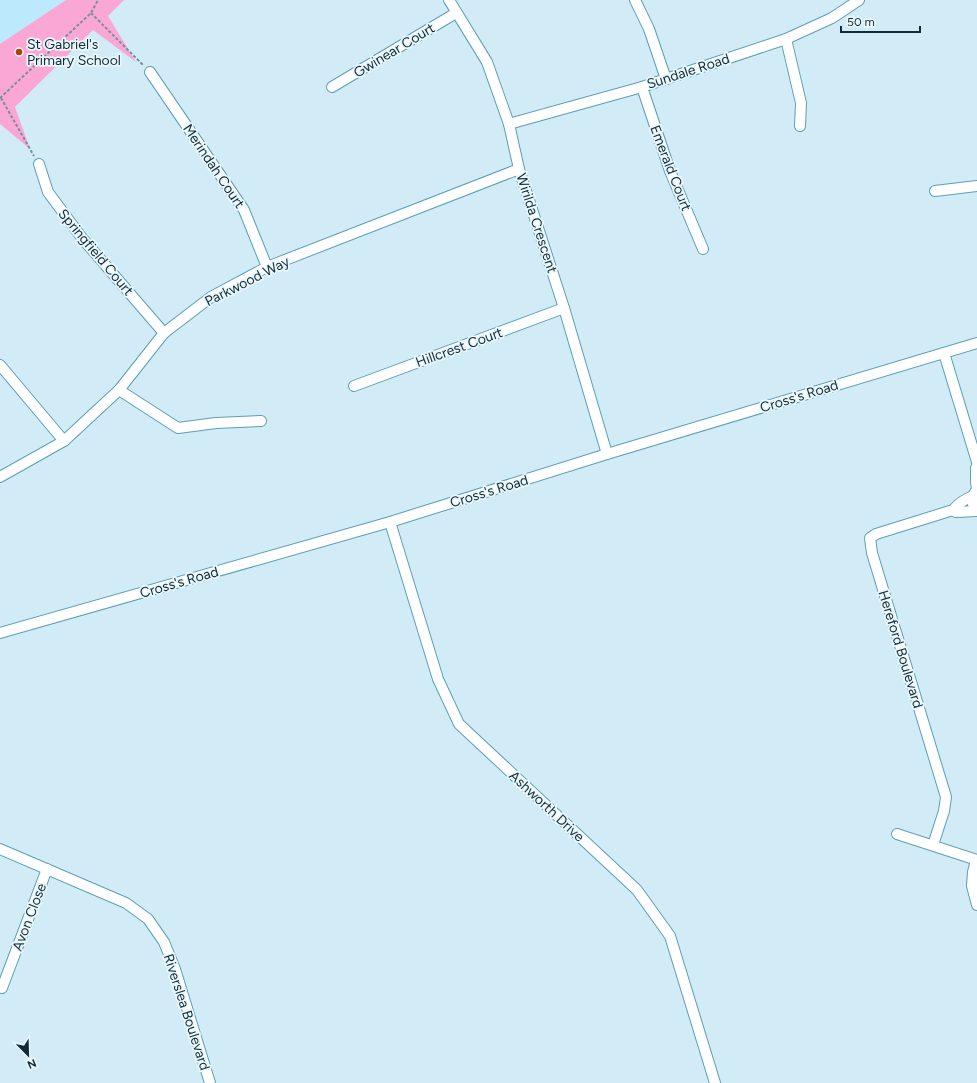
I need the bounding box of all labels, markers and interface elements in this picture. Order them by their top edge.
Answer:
scale bar [841,8,920,34]
text: 50 m [847,15,875,29]
street label: Gwinear Court [351,20,438,81]
place label: St Gabriel's Primary School [27,36,121,69]
marker: St Gabriel's Primary School [14,47,24,57]
street label: Sundale Road [645,50,732,93]
street label: Merindah Court [179,121,248,212]
street label: Emerald Court [646,123,695,213]
street label: Wirilda Crescent [512,171,561,275]
street label: Springfield Court [54,206,137,299]
street label: Parkwood Way [202,253,293,310]
street label: Hillcrest Court [413,324,505,371]
street label: Cross's Road [758,377,840,416]
street label: Cross's Road [448,472,530,511]
street label: Cross's Road [138,563,220,602]
street label: Hereford Boulevard [875,588,927,710]
street label: Ashworth Drive [506,767,588,846]
street label: Avon Close [9,881,50,954]
street label: Riverslea Boulevard [160,952,213,1073]
north arrow [8,1035,48,1075]
text: N [25,1056,38,1071]

